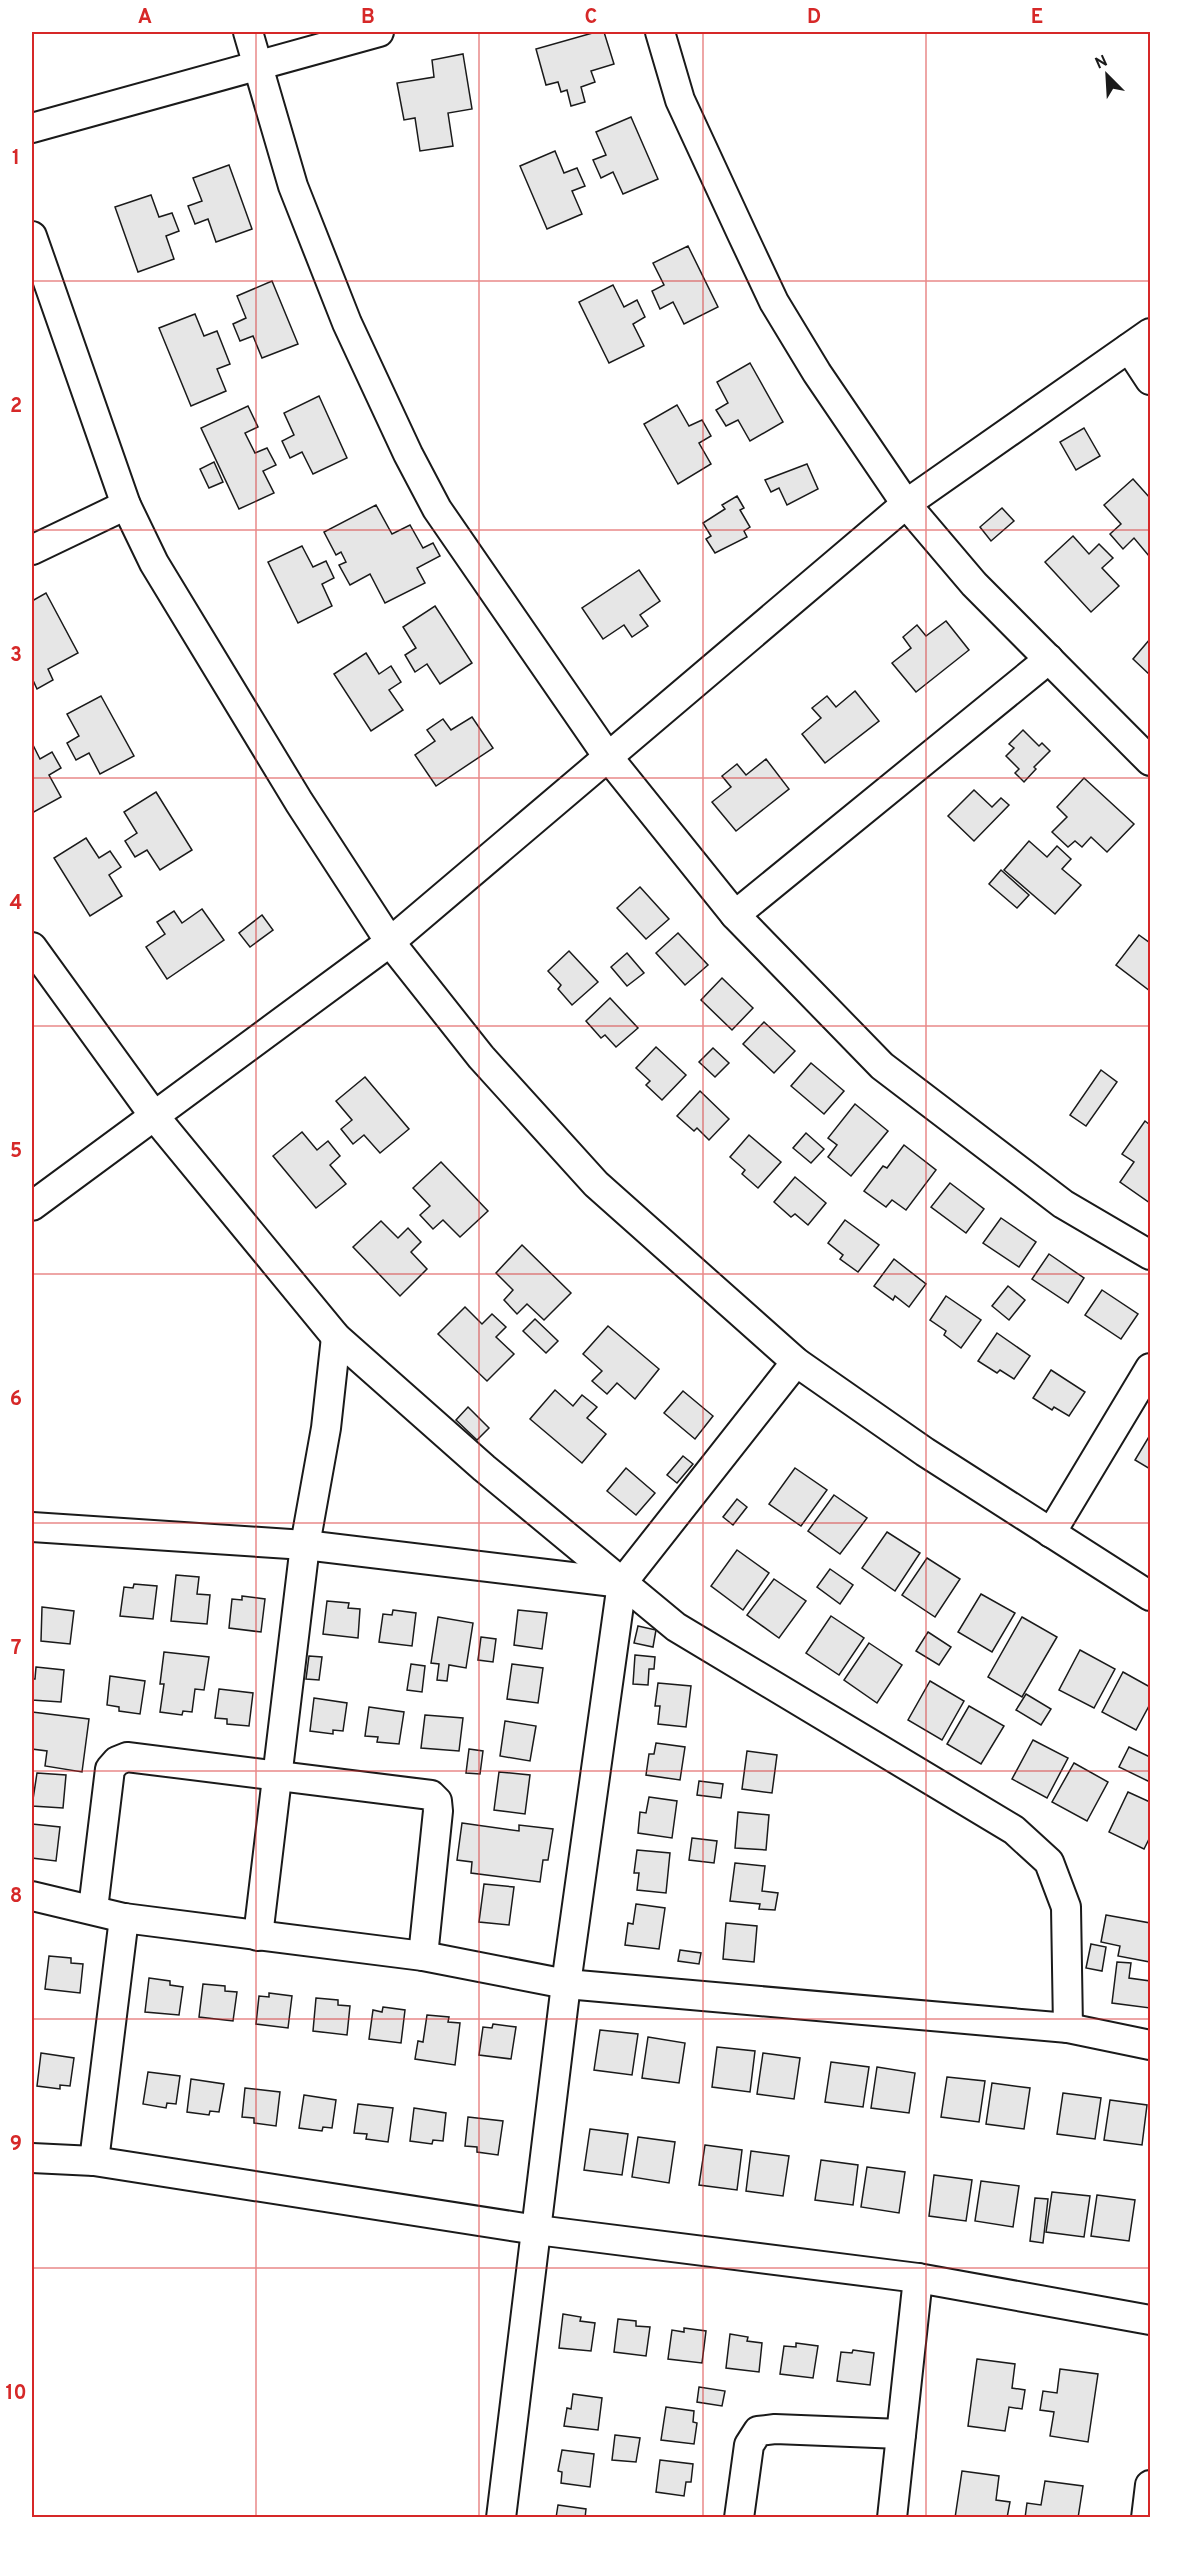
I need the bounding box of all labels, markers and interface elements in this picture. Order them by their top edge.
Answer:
text: A [138,5,152,31]
text: B [361,5,375,31]
text: C [585,5,597,31]
text: D [807,5,821,31]
text: E [1031,5,1043,31]
north arrow [1077,45,1137,105]
text: N [1092,52,1111,75]
text: 1 [12,146,20,172]
text: 2 [10,394,22,420]
text: 3 [10,643,22,669]
text: 4 [10,891,22,917]
text: 5 [10,1139,22,1165]
text: 6 [10,1387,22,1413]
text: 7 [11,1636,21,1662]
text: 8 [10,1884,22,1910]
text: 9 [10,2132,22,2158]
text: 10 [5,2381,27,2407]

